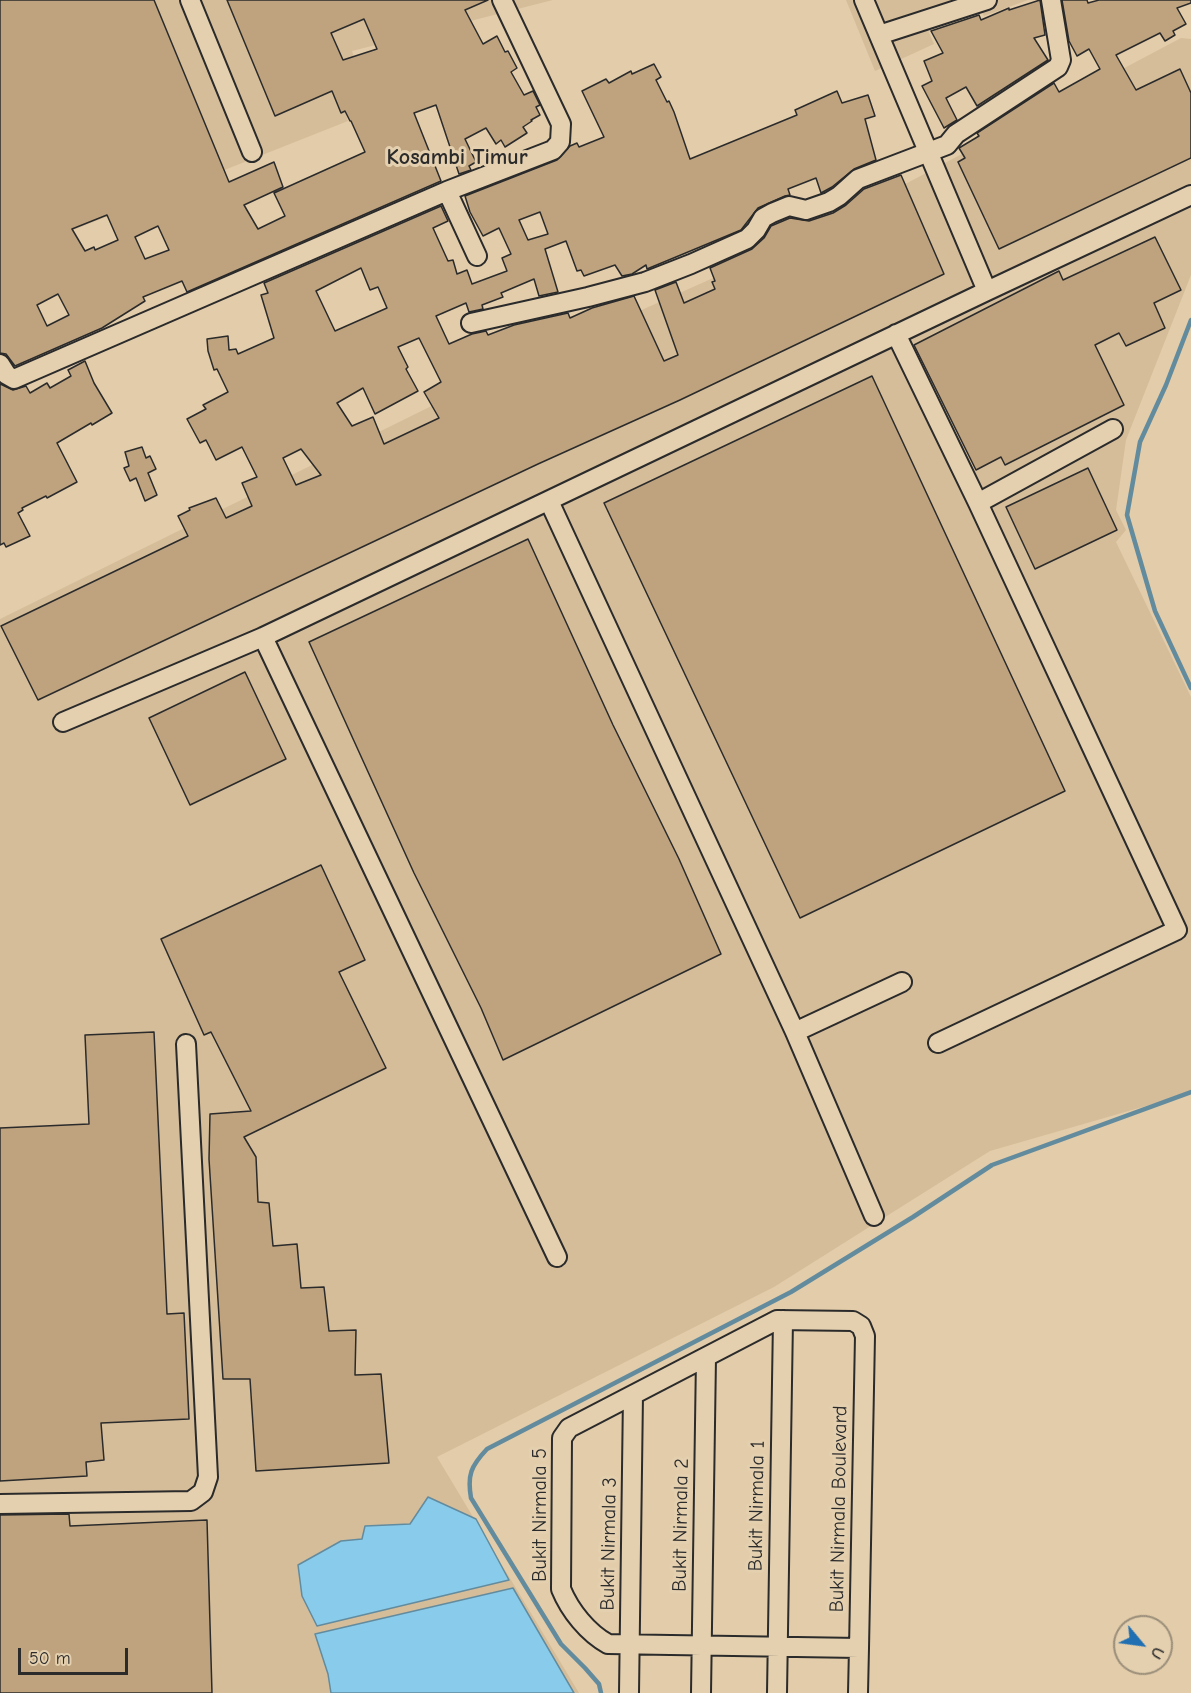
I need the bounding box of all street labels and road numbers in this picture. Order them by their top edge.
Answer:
street label: Bukit Nirmala Boulevard [825,1405,853,1613]
street label: Bukit Nirmala 1 [744,1440,770,1572]
street label: Bukit Nirmala 5 [528,1448,552,1582]
street label: Bukit Nirmala 2 [668,1458,694,1592]
street label: Bukit Nirmala 3 [596,1477,622,1611]

